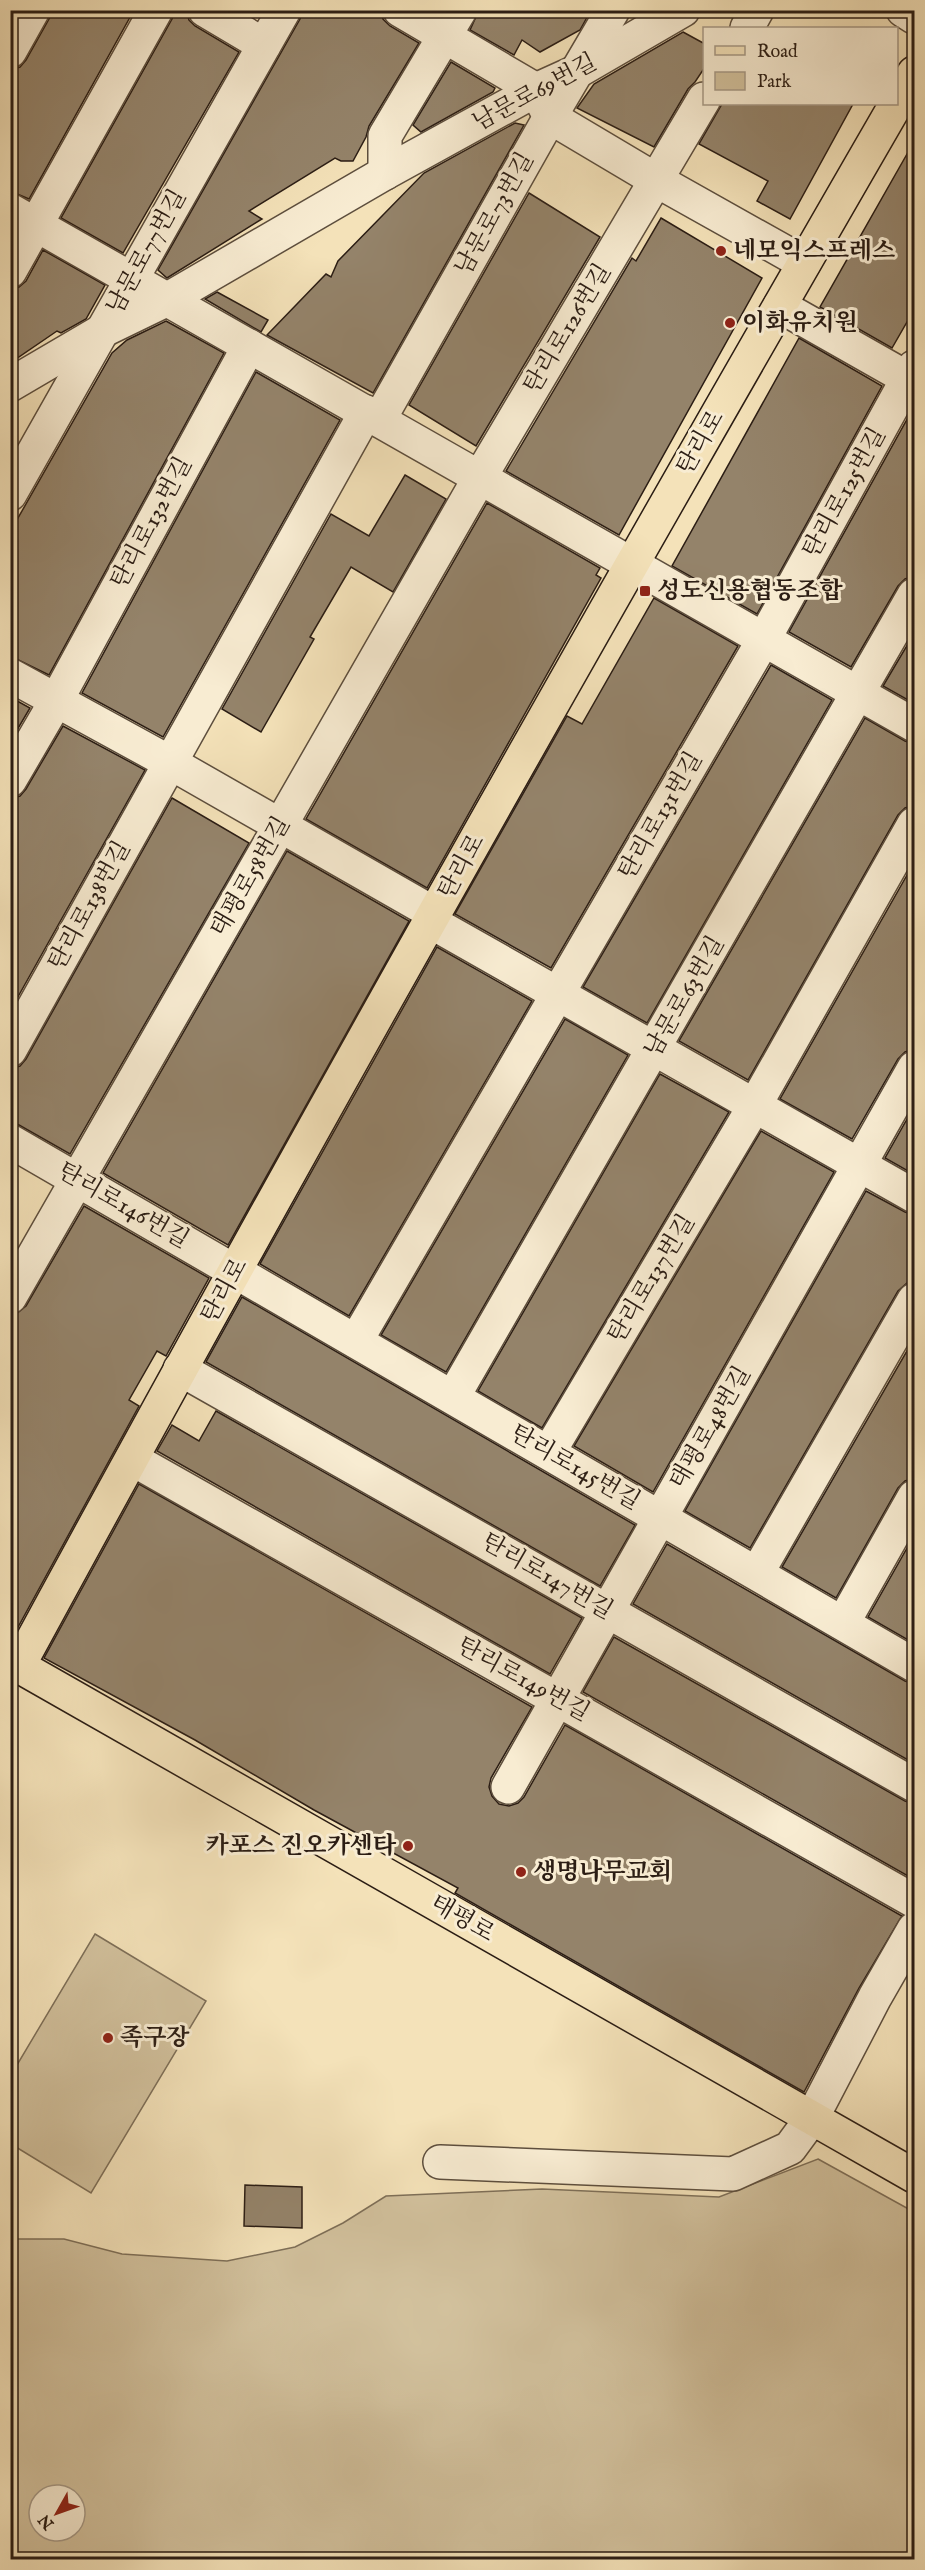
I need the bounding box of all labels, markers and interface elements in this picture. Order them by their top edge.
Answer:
legend [703,27,898,105]
text: Road [757,41,798,64]
street label: 남문로69번길 [467,47,603,139]
text: Park [757,71,792,94]
street label: 남문로73번길 [448,147,542,281]
street label: 남문로77번길 [100,184,194,320]
place label: 네모익스프레스 [733,236,895,267]
marker: 네모익스프레스 [714,244,728,258]
street label: 탄리로126번길 [517,258,619,400]
place label: 이화유치원 [742,308,858,339]
marker: 이화유치원 [723,316,737,330]
street label: 탄리로 [670,405,732,481]
street label: 탄리로125번길 [796,422,894,564]
street label: 탄리로132번길 [104,452,200,594]
place label: 성도신용협동조합 [657,576,843,607]
marker: 성도신용협동조합 [638,584,652,598]
street label: 탄리로131번길 [612,746,710,886]
street label: 태평로58번길 [204,811,298,943]
street label: 탄리로 [432,829,492,905]
street label: 탄리로138번길 [42,836,138,976]
street label: 남문로63번길 [638,931,732,1063]
street label: 탄리로146번길 [52,1156,194,1256]
street label: 탄리로137번길 [601,1209,703,1349]
street label: 탄리로 [195,1253,255,1329]
street label: 태평로48번길 [663,1361,759,1495]
street label: 탄리로145번길 [504,1418,646,1518]
street label: 탄리로147번길 [476,1527,618,1627]
street label: 탄리로149번길 [451,1631,595,1729]
place label: 카포스 진오카센타 [205,1831,397,1862]
marker: 카포스 진오카센타 [401,1839,415,1853]
place label: 생명나무교회 [533,1857,672,1888]
marker: 생명나무교회 [514,1865,528,1879]
street label: 태평로 [424,1888,500,1950]
place label: 족구장 [120,2023,190,2054]
marker: 족구장 [101,2031,115,2045]
north arrow [27,2483,87,2543]
text: N [35,2510,60,2534]

